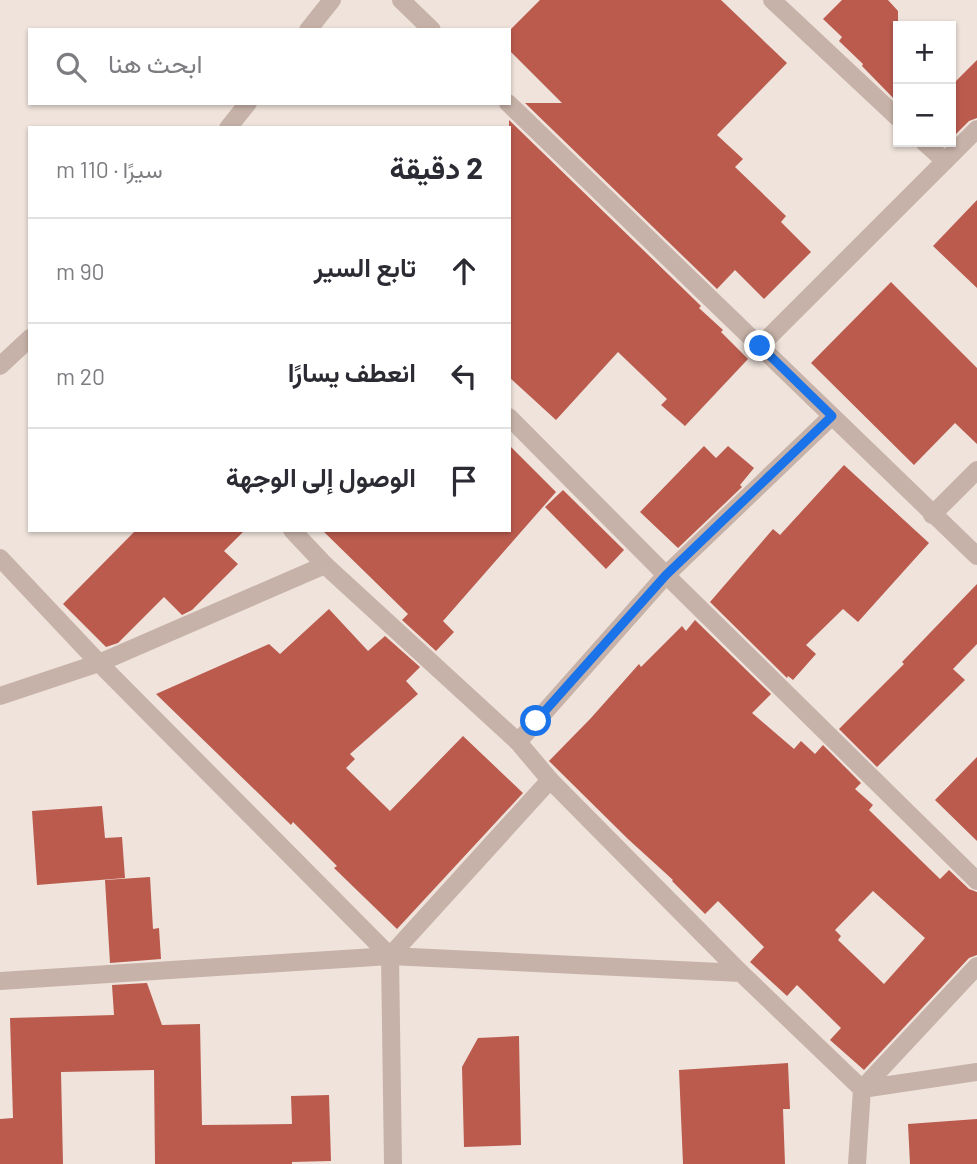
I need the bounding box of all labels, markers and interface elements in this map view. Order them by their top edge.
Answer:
map controls [893,21,956,147]
button: + [893,21,956,84]
search box [28,28,511,105]
text: ابحث هنا [108,47,202,78]
icon: search [52,48,90,86]
button: − [893,84,956,147]
text: 2 دقيقة [389,149,483,185]
text: سيرًا · 110 m [56,155,163,183]
text: تابع السير [314,251,416,282]
icon: ahead [445,252,483,290]
text: 90 m [56,257,105,285]
route end [744,330,775,361]
text: انعطف يسارًا [288,356,416,387]
icon: left [445,357,483,395]
text: 20 m [56,362,105,390]
text: الوصول إلى الوجهة [226,461,416,492]
icon: arrive [445,462,483,500]
route start [520,705,551,736]

